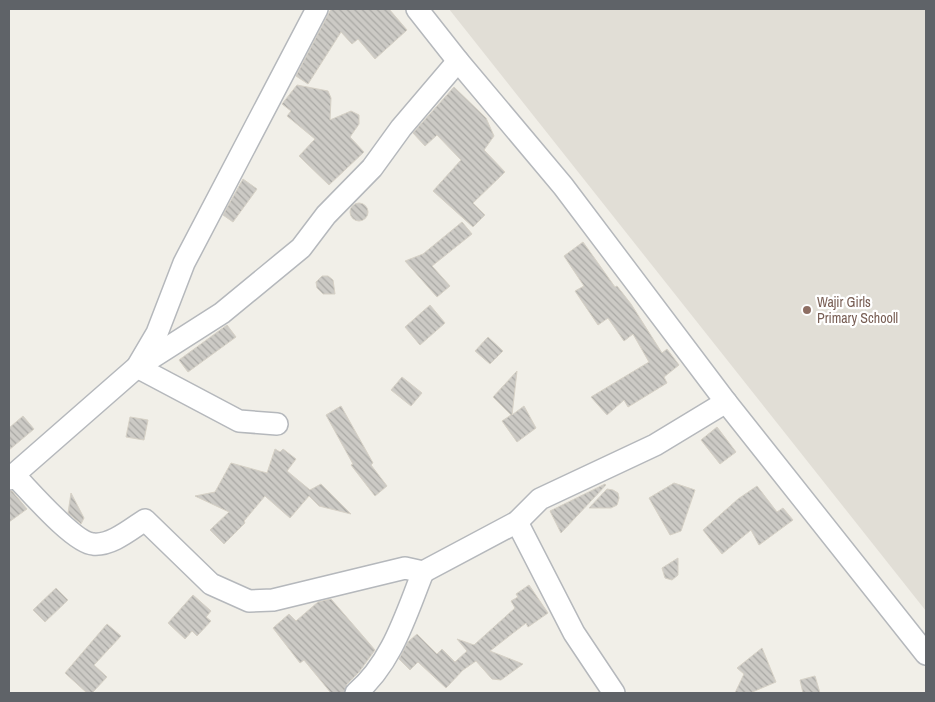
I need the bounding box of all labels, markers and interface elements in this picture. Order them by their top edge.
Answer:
place label: Wajir Girls Primary Schooll [817,293,898,327]
marker: Wajir Girls Primary Schooll [801,304,813,316]

